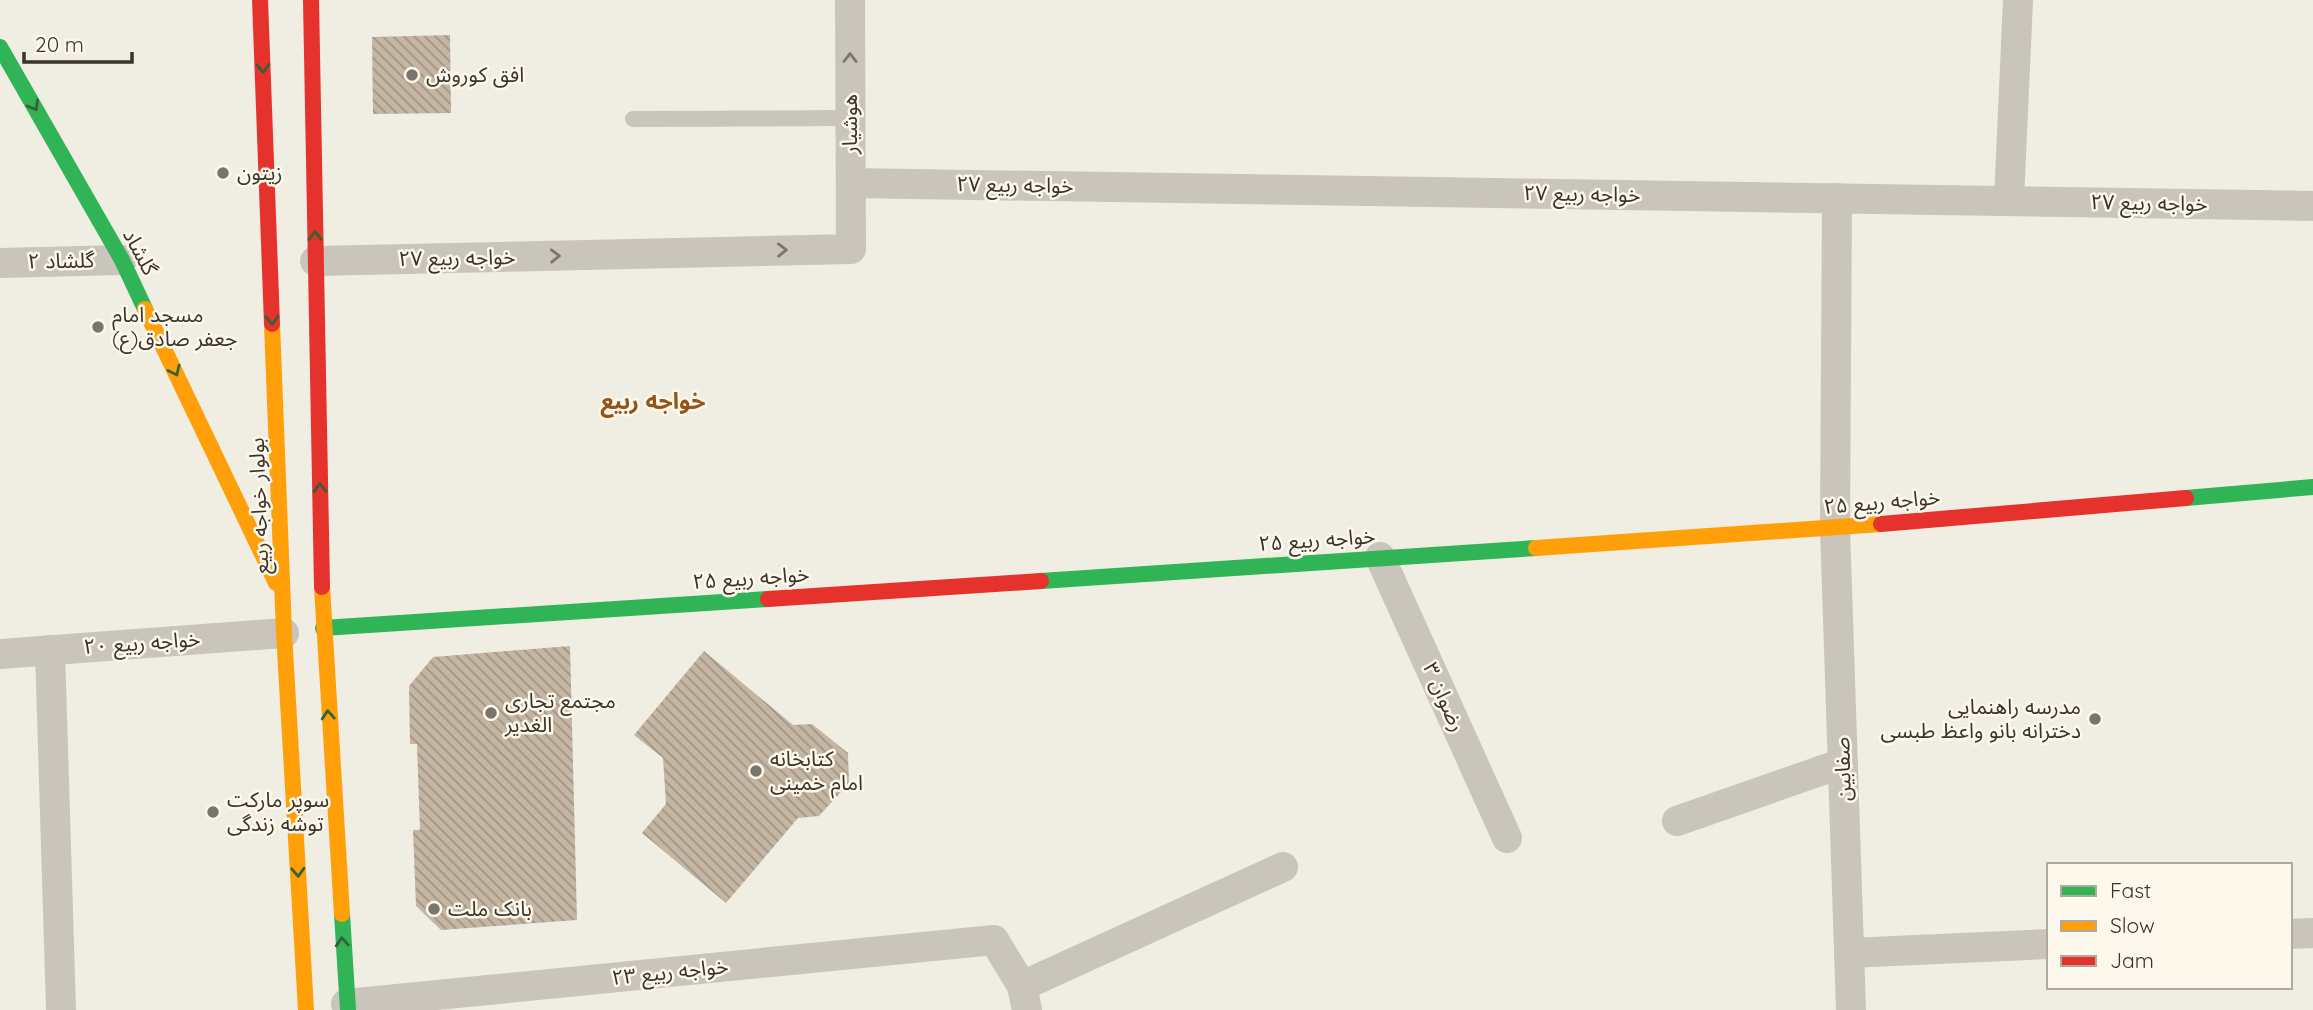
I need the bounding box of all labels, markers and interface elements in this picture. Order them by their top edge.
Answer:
scale bar [24,21,133,65]
text: 20 m [35,31,84,57]
one-way arrow [842,52,858,63]
place label: افق کوروش [426,61,524,88]
one-way arrow [255,63,270,74]
marker: افق کوروش [404,67,420,83]
street label: هوشیار [836,94,862,155]
one-way arrow [26,99,39,111]
place label: زیتون [237,159,283,185]
marker: زیتون [215,165,231,181]
street label: خواجه ربیع ۲۷ [956,170,1074,201]
street label: خواجه ربیع ۲۷ [1523,179,1641,210]
street label: خواجه ربیع ۲۷ [2090,188,2208,219]
street label: گلشاد [118,224,164,280]
one-way arrow [307,230,323,240]
street label: خواجه ربیع ۲۷ [398,243,516,274]
one-way arrow [777,243,788,258]
street label: گلشاد ۲ [27,246,95,274]
one-way arrow [550,248,561,263]
place label: مسجد امام جعفر صادق(ع) [112,301,237,354]
one-way arrow [265,315,280,326]
marker: مسجد امام جعفر صادق(ع) [90,319,106,335]
one-way arrow [167,364,181,376]
district label: خواجه ربیع [600,386,706,418]
street label: بولوار خواجه ربیع [243,437,276,575]
one-way arrow [312,482,328,492]
street label: خواجه ربیع ۲۵ [1822,483,1942,522]
street label: خواجه ربیع ۲۵ [1258,522,1376,559]
street label: خواجه ربیع ۲۵ [692,560,810,597]
street label: خواجه ربیع ۲۰ [83,625,201,662]
street label: رضوان ۳ [1418,658,1472,735]
place label: مجتمع تجاری الغدیر [504,687,616,737]
place label: مدرسه راهنمایی دخترانه بانو واعظ طبسی [1880,693,2081,743]
marker: مجتمع تجاری الغدیر [483,705,499,721]
one-way arrow [321,709,336,720]
marker: مدرسه راهنمایی دخترانه بانو واعظ طبسی [2087,711,2103,727]
street label: صفابین [1828,736,1856,802]
place label: کتابخانه امام خمینی [770,745,863,799]
marker: کتابخانه امام خمینی [748,763,764,779]
place label: سوپر مارکت توشه زندگی [227,786,329,836]
marker: سوپر مارکت توشه زندگی [205,804,221,820]
legend [2047,863,2292,989]
one-way arrow [290,867,305,878]
text: Fast [2110,877,2151,903]
place label: بانک ملت [448,895,532,921]
marker: بانک ملت [426,901,442,917]
text: Slow [2110,912,2155,938]
one-way arrow [335,936,350,947]
text: Jam [2110,947,2154,973]
street label: خواجه ربیع ۲۳ [610,952,730,993]

